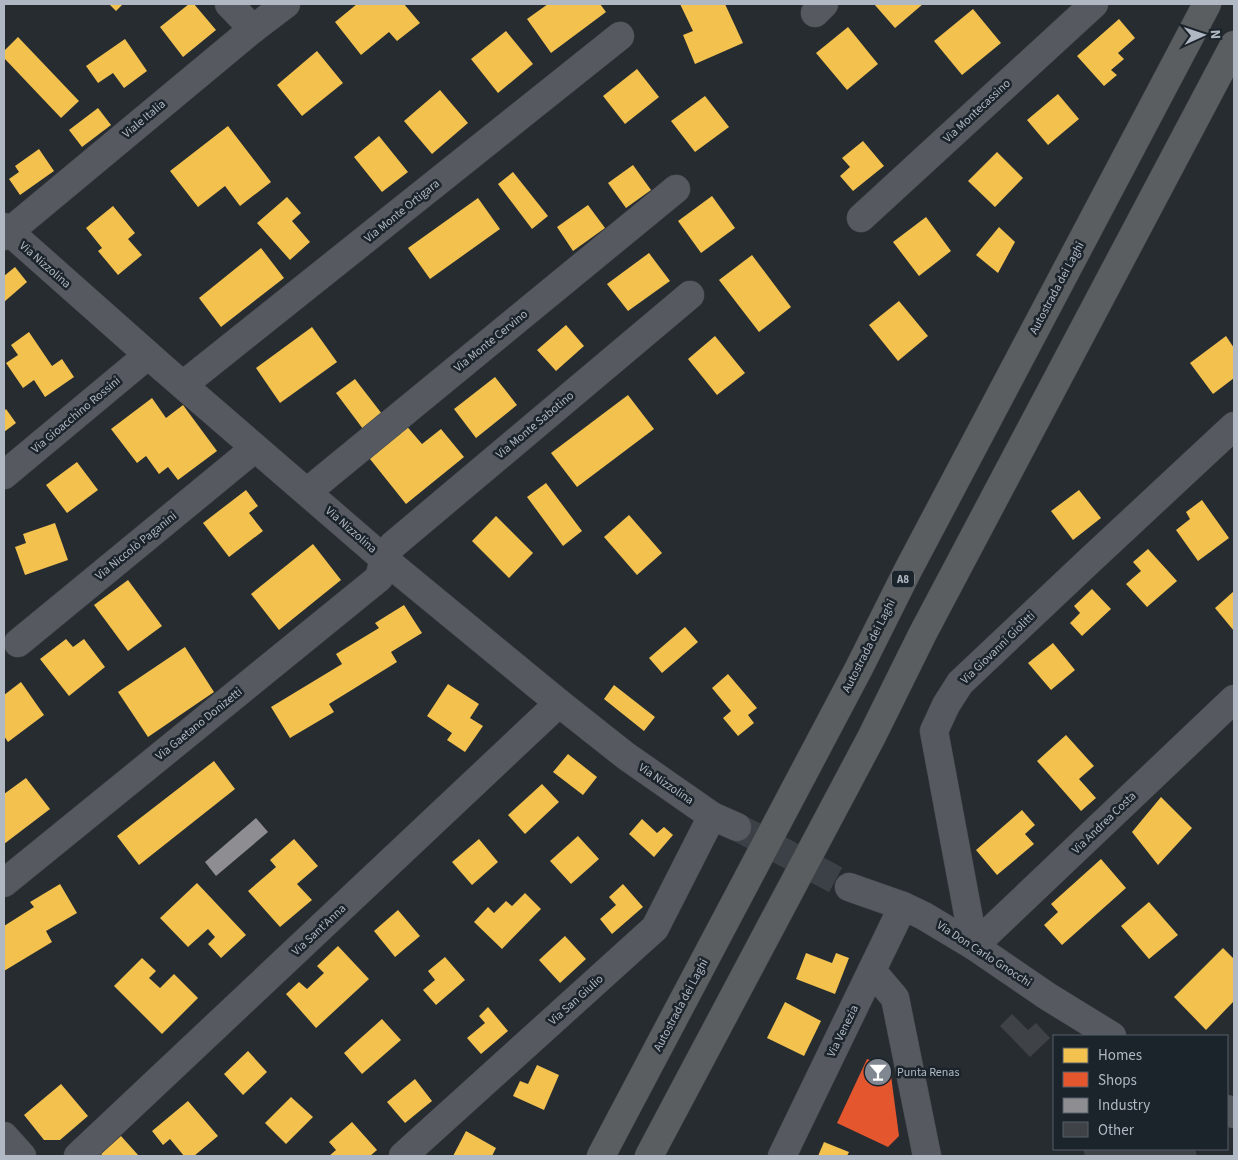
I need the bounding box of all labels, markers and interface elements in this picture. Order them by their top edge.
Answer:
north arrow [1178,10,1228,60]
text: N [1205,29,1225,40]
street label: Via Montecassino [939,75,1015,147]
street label: Viale Italia [119,96,169,142]
street label: Via Monte Ortigara [361,175,443,247]
street label: Via Nizzolina [15,238,75,292]
street label: Autostrada dei Laghi [1025,239,1089,337]
street label: Via Monte Cervino [450,306,532,376]
street label: Via Gioacchino Rossini [28,373,124,457]
street label: Via Monte Sabotino [492,387,578,463]
street label: Via Nizzolina [321,503,381,557]
street label: Via Niccolò Paganini [92,508,180,584]
road number: A8 [892,570,914,588]
street label: Autostrada dei Laghi [838,596,900,696]
street label: Via Giovanni Giolitti [957,608,1039,688]
street label: Via Gaetano Donizetti [152,684,246,764]
street label: Via Nizzolina [635,759,697,809]
street label: Via Andrea Costa [1068,788,1140,858]
street label: Via Sant'Anna [288,900,350,960]
street label: Via Don Carlo Gnocchi [933,917,1035,991]
street label: Autostrada dei Laghi [649,956,713,1054]
street label: Via San Giulio [545,971,607,1029]
street label: Via Venezia [823,1002,863,1060]
legend [1053,1035,1228,1150]
text: Homes [1098,1045,1142,1066]
bar icon: Punta Renas [863,1057,893,1087]
place label: Punta Renas [897,1064,959,1081]
text: Shops [1098,1070,1137,1091]
text: Industry [1098,1095,1150,1116]
text: Other [1098,1120,1135,1141]

